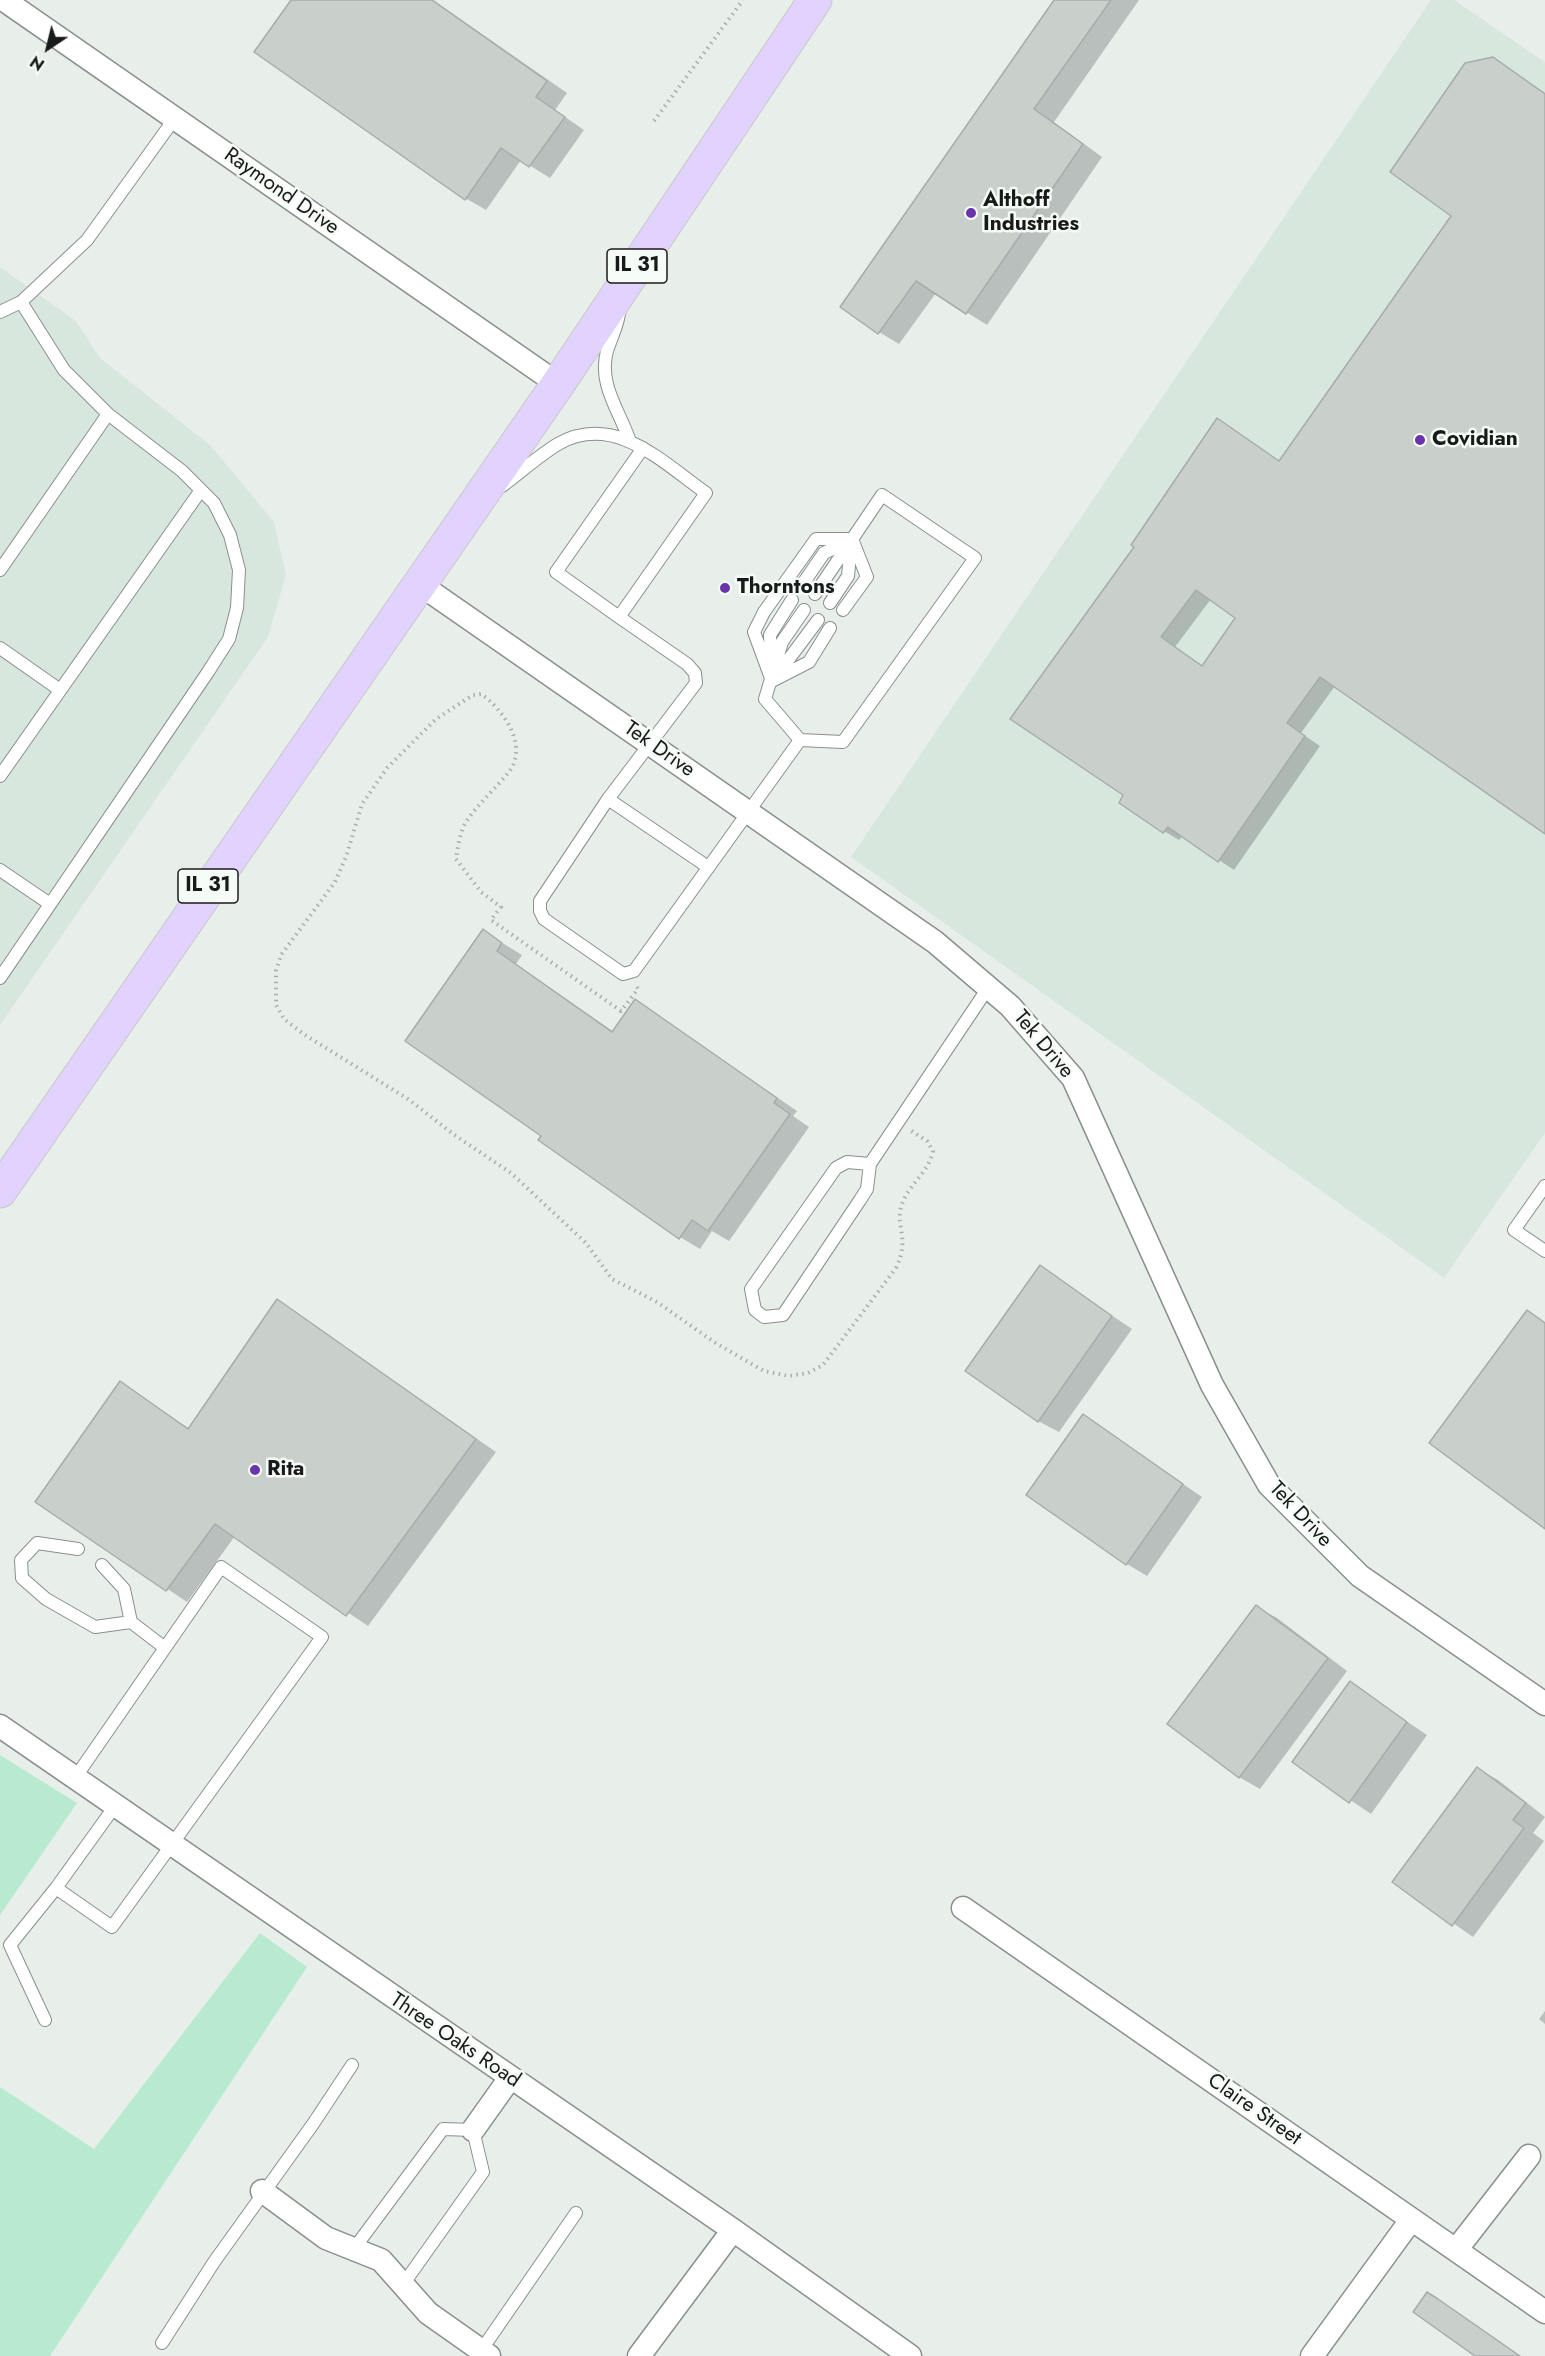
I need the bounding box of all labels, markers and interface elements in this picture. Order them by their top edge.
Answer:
north arrow [18,18,78,78]
text: N [26,50,49,76]
street label: Raymond Drive [219,143,343,241]
place label: Althoff Industries [983,188,1079,238]
marker: Althoff Industries [964,206,978,220]
road number: IL 31 [607,249,667,283]
place label: Covidian [1432,427,1518,453]
marker: Covidian [1413,433,1427,447]
place label: Thorntons [737,575,835,601]
marker: Thorntons [718,581,732,595]
street label: Tek Drive [619,717,699,783]
road number: IL 31 [178,869,238,903]
street label: Tek Drive [1007,1006,1079,1084]
place label: Rita [267,1457,304,1483]
marker: Rita [248,1463,262,1477]
street label: Tek Drive [1263,1477,1337,1553]
street label: Three Oaks Road [385,1988,525,2094]
street label: Claire Street [1202,2068,1306,2152]

